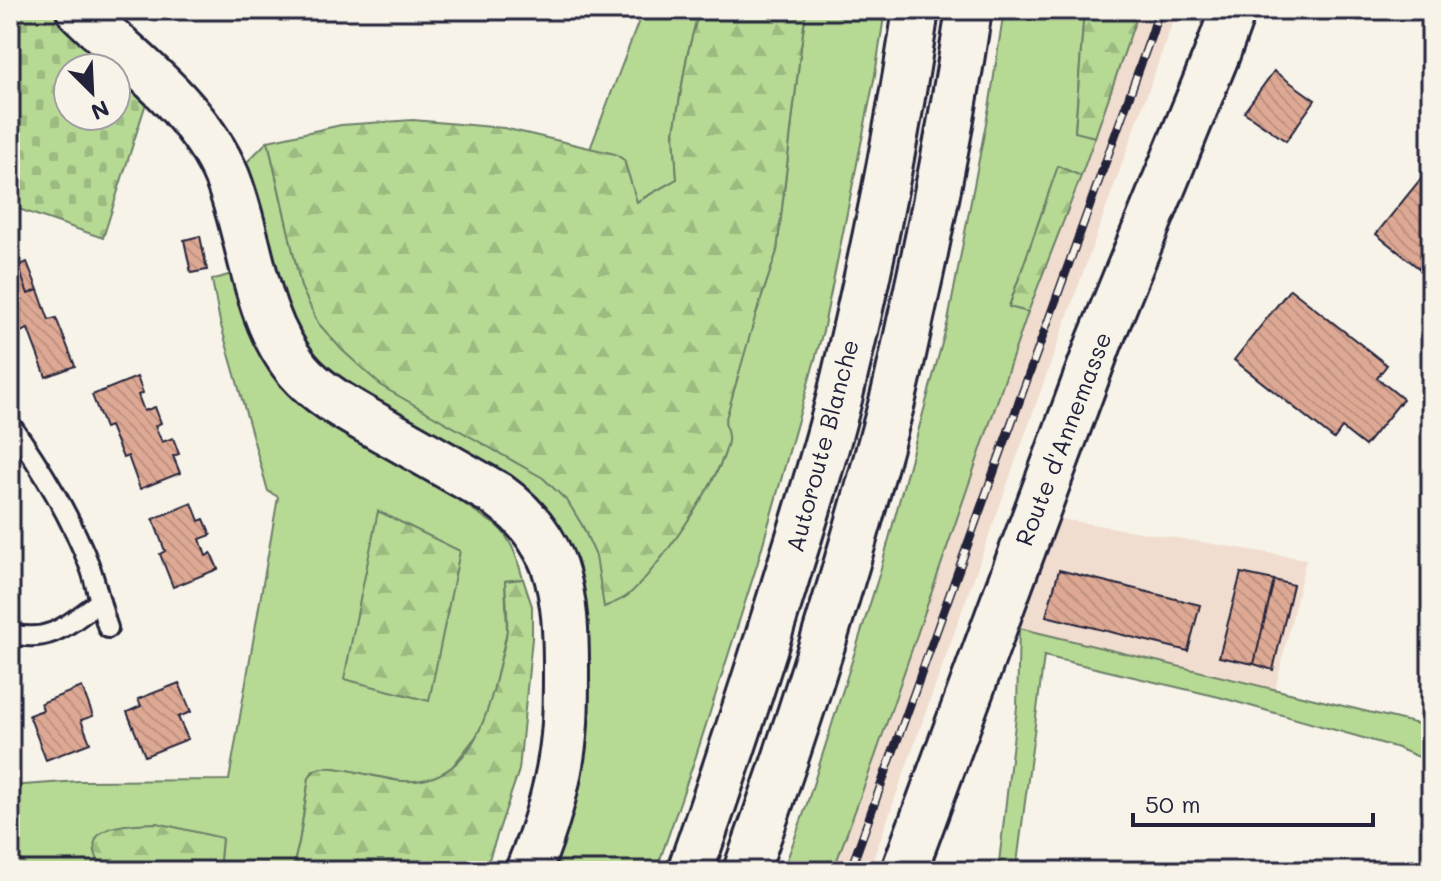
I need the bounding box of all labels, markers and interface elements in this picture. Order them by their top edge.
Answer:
north arrow [52,52,132,132]
text: N [87,94,114,127]
street label: Route d'Annemasse [1008,327,1118,550]
street label: Autoroute Blanche [778,336,865,555]
scale bar [1133,777,1373,827]
text: 50 m [1145,788,1201,819]

